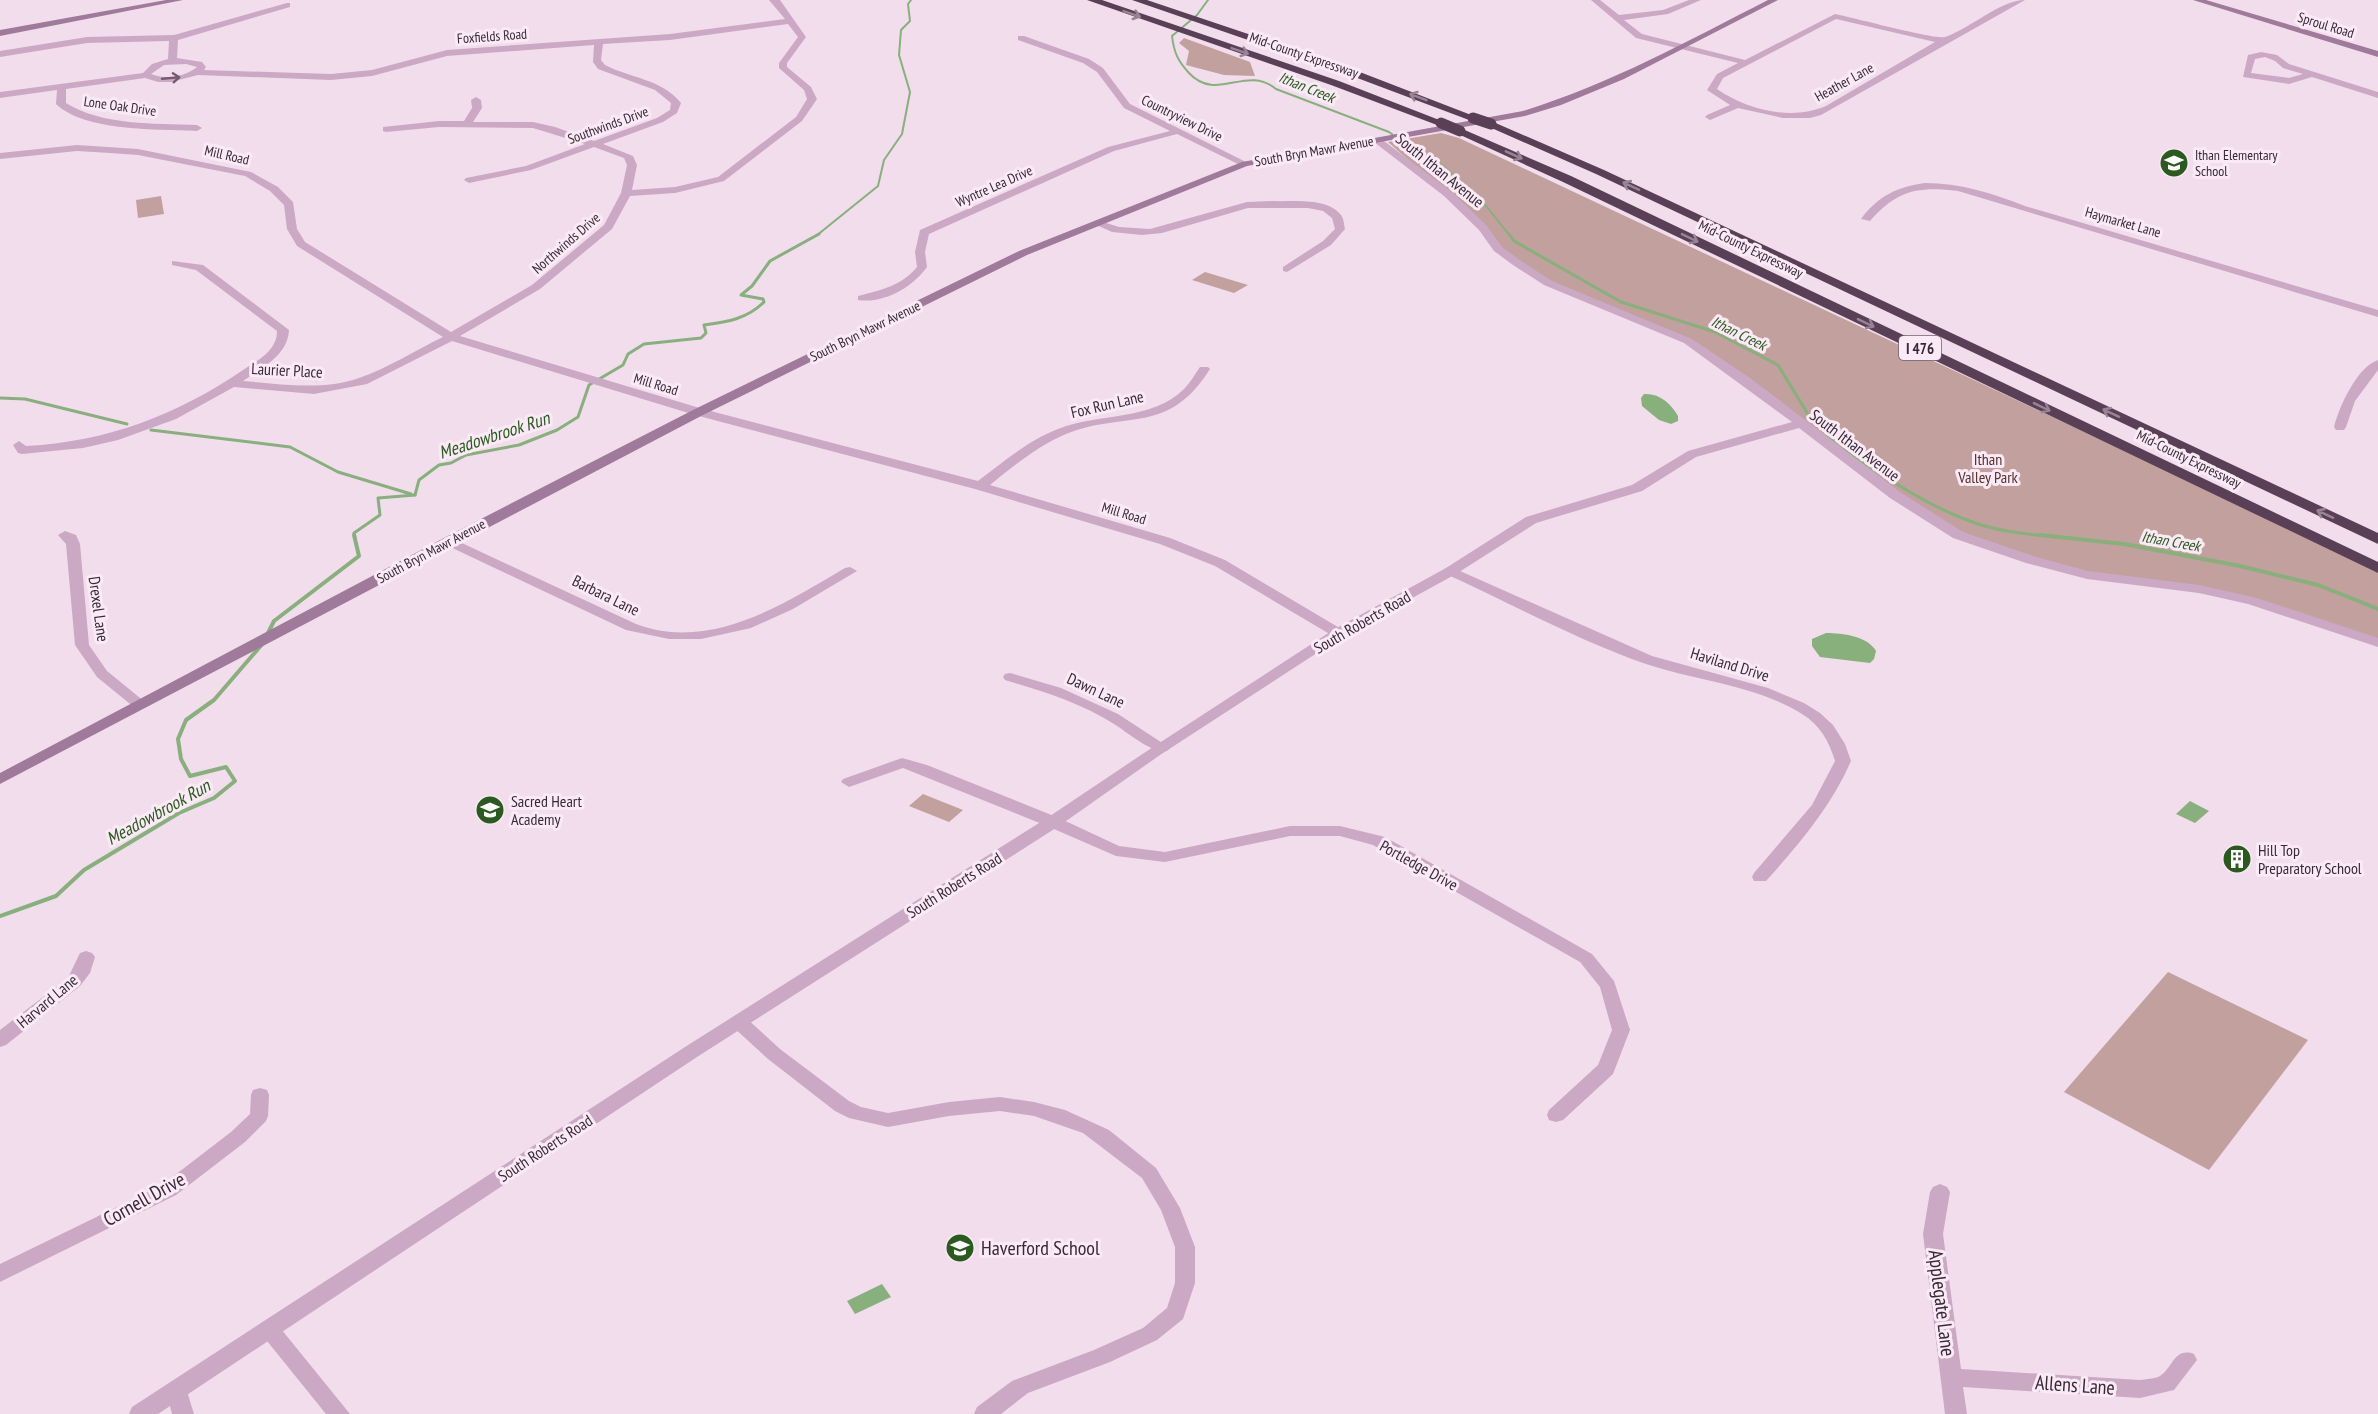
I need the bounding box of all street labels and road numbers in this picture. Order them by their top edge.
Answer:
street label: Sproul Road [2296,8,2356,42]
street label: Foxfields Road [456,25,528,47]
street label: Mid-County Expressway [1247,28,1362,82]
street label: Heather Lane [1811,58,1877,106]
street label: Countryview Drive [1139,91,1226,145]
street label: Lone Oak Drive [83,92,158,120]
street label: Southwinds Drive [565,102,651,148]
street label: South Ithan Avenue [1392,128,1488,212]
street label: South Bryn Mawr Avenue [1253,132,1375,170]
street label: Mill Road [203,141,251,169]
street label: Wyntre Lea Drive [953,161,1035,211]
street label: Haymarket Lane [2083,203,2163,241]
street label: Northwinds Drive [528,208,604,277]
street label: Mid-County Expressway [1696,216,1807,282]
street label: South Bryn Mawr Avenue [807,296,923,366]
road number: I 476 [1899,336,1941,360]
street label: Laurier Place [251,358,323,382]
street label: Mill Road [632,369,680,399]
street label: Fox Run Lane [1069,386,1145,422]
street label: South Ithan Avenue [1806,405,1904,485]
street label: Mid-County Expressway [2134,426,2245,492]
street label: Mill Road [1100,498,1148,528]
street label: South Bryn Mawr Avenue [374,515,489,587]
street label: Barbara Lane [569,570,643,620]
street label: Drexel Lane [85,575,113,643]
street label: South Roberts Road [1310,586,1414,658]
street label: Haviland Drive [1688,643,1772,685]
street label: Dawn Lane [1064,668,1128,712]
street label: Portledge Drive [1377,835,1461,895]
street label: South Roberts Road [903,848,1005,922]
street label: Harvard Lane [13,970,81,1032]
street label: South Roberts Road [494,1110,596,1186]
street label: Cornell Drive [98,1166,190,1232]
street label: Applegate Lane [1923,1248,1961,1358]
street label: Allens Lane [2034,1369,2116,1401]

